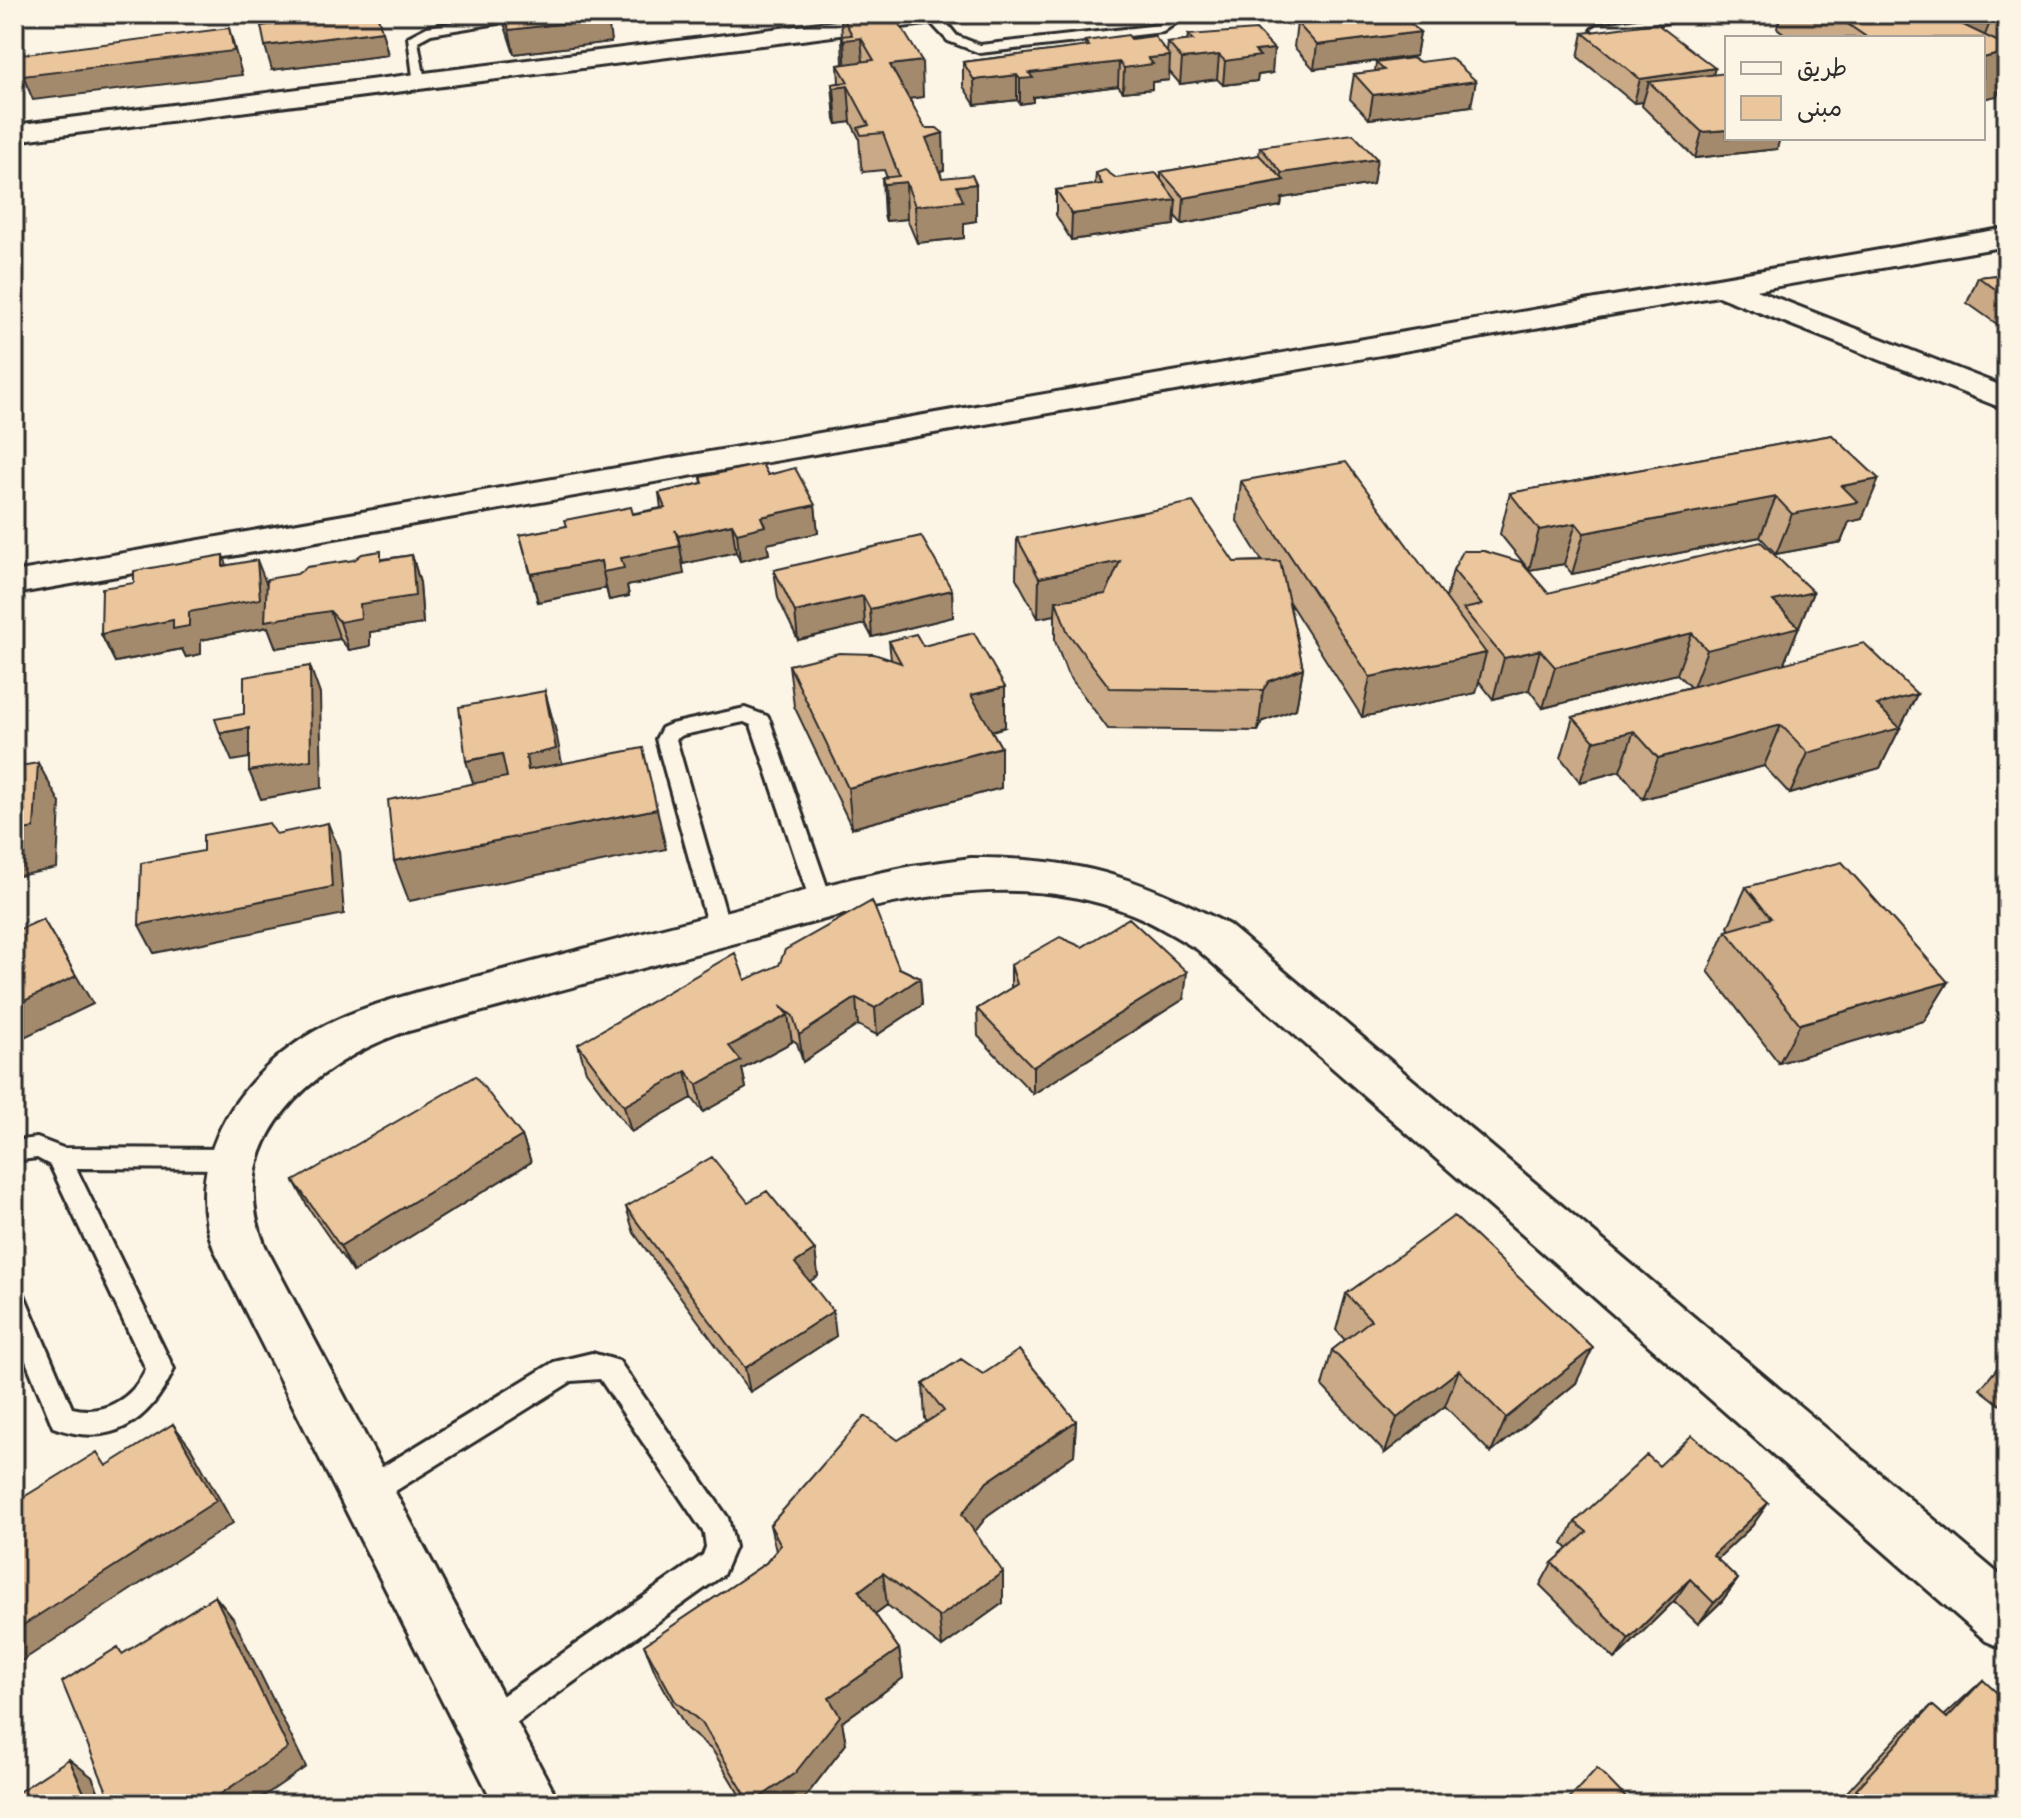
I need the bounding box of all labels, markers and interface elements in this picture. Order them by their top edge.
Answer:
legend [1725,36,1985,140]
text: طريق [1797,51,1847,82]
text: مبنى [1797,91,1842,123]

